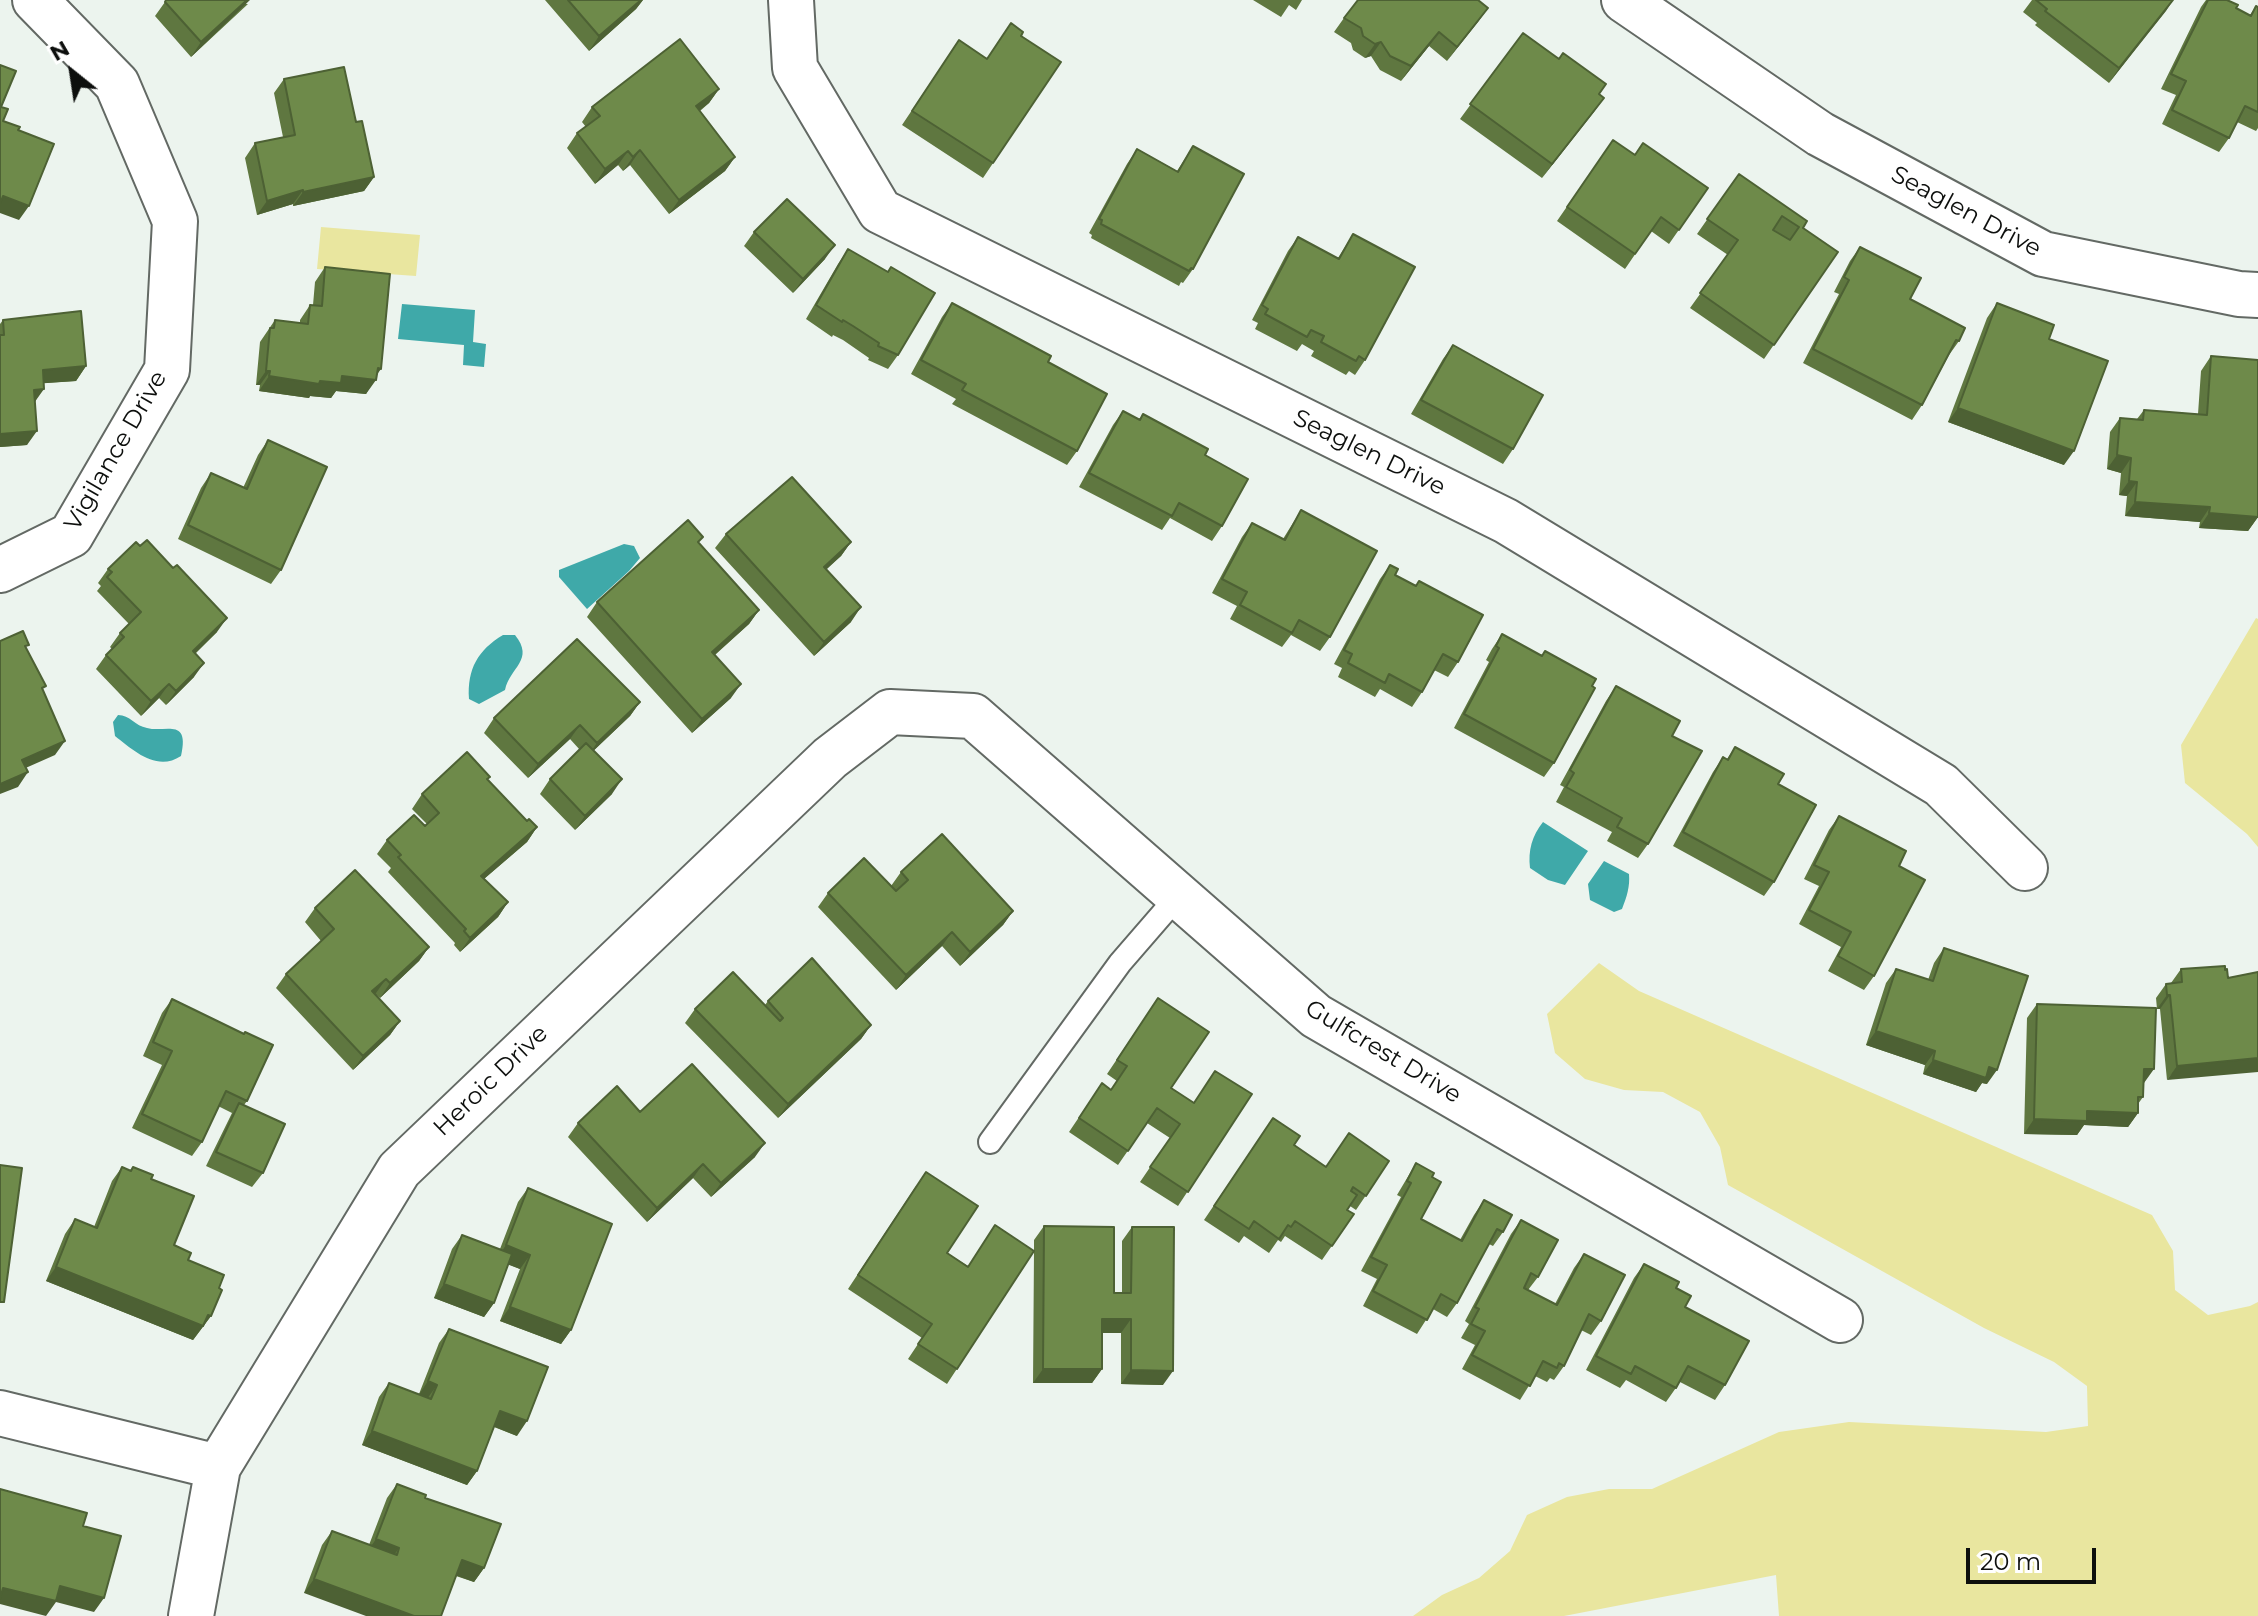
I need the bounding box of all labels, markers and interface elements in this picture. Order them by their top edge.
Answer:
north arrow [32,32,112,112]
text: N [45,35,74,67]
street label: Seaglen Drive [1886,160,2046,264]
street label: Vigilance Drive [59,366,173,536]
street label: Seaglen Drive [1288,404,1450,502]
street label: Gulfcrest Drive [1300,994,1466,1110]
street label: Heroic Drive [428,1019,554,1143]
scale bar [1970,1532,2100,1582]
text: 20 m [1980,1547,2041,1576]

